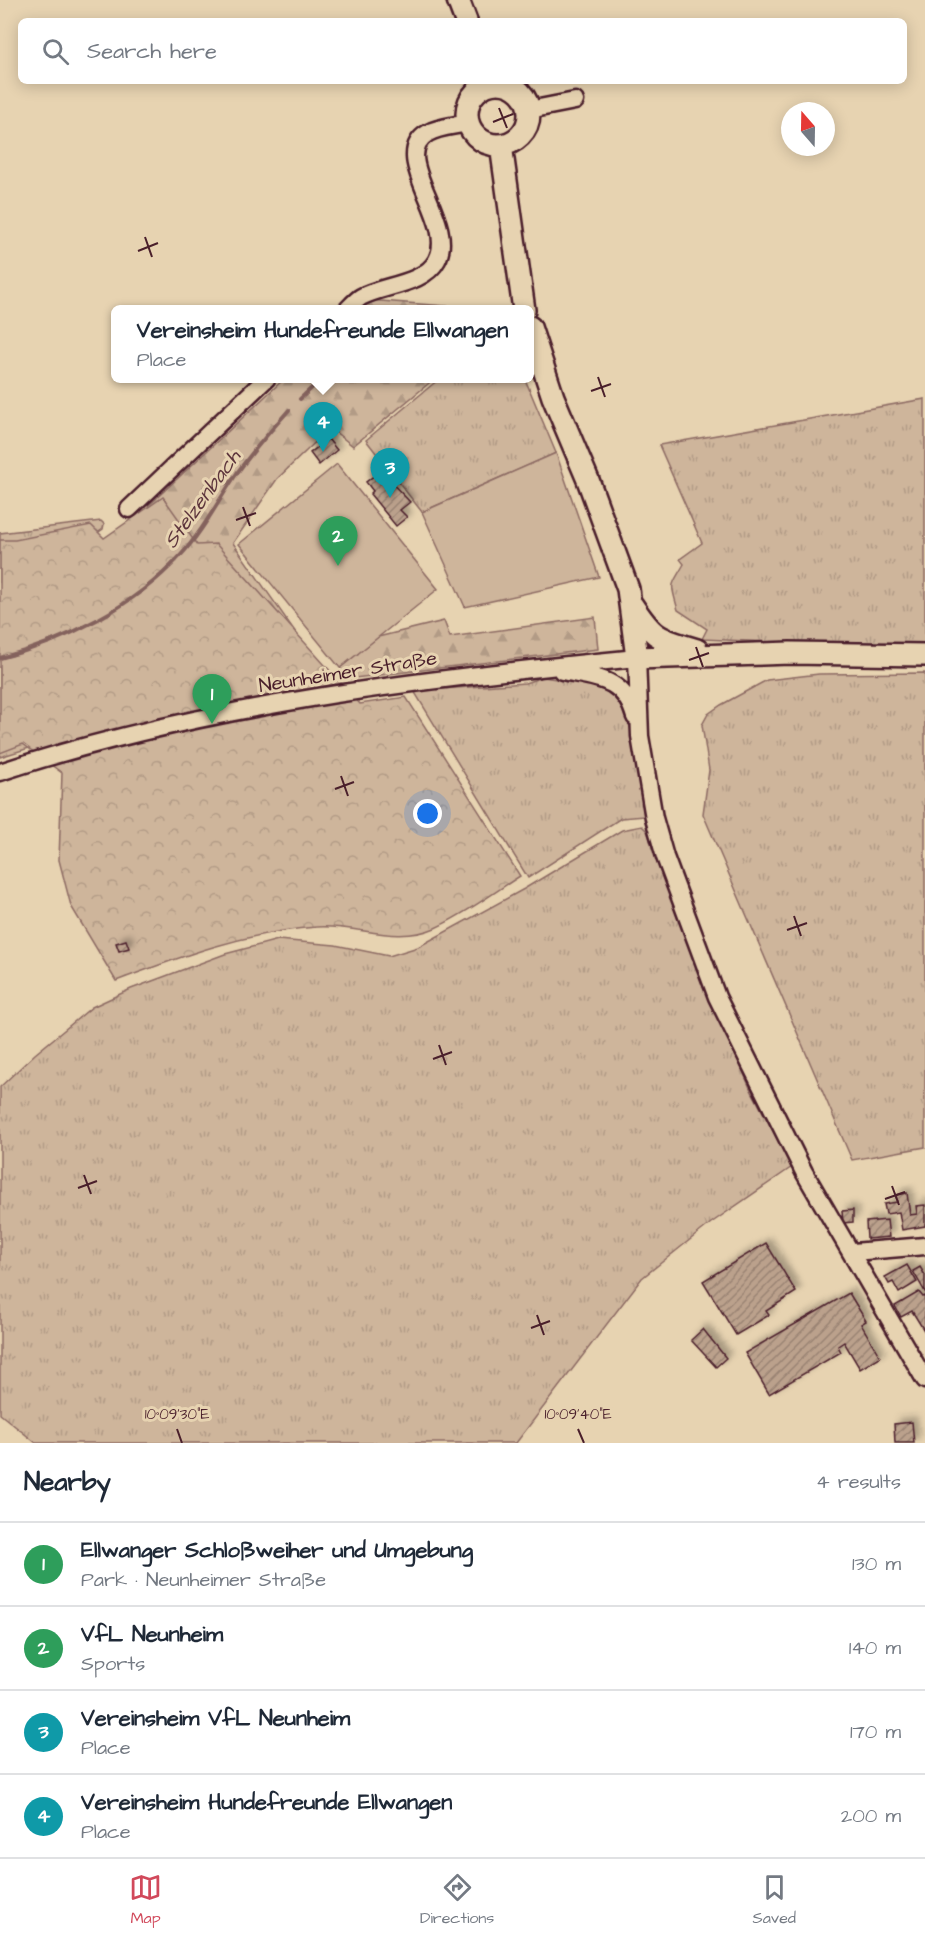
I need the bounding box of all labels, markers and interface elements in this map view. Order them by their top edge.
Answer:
search box [18,18,907,84]
icon: search [39,35,72,68]
text: Search here [87,36,217,67]
north arrow [781,102,835,156]
popup [111,305,534,383]
text: Vereinsheim Hundefreunde Ellwangen [137,315,508,346]
text: Place [137,346,186,374]
pin: 4 [304,402,342,452]
water label: Stelzenbach [156,443,248,554]
pin: 3 [370,448,410,498]
pin: 2 [318,516,358,566]
street label: Neunheimer Straße [257,644,439,700]
pin: 1 [192,674,232,724]
your location [413,799,442,828]
text: 10°09'30"E [145,1404,209,1425]
text: 10°09'40"E [544,1404,612,1425]
text: Nearby [24,1464,111,1500]
text: 4 results [816,1468,901,1496]
text: Ellwanger Schloßweiher und Umgebung [81,1535,473,1566]
text: 1 [42,1550,45,1578]
text: 130 m [852,1550,901,1578]
text: Park · Neunheimer Straße [81,1566,326,1594]
text: VfL Neunheim [81,1619,223,1650]
text: 2 [38,1634,49,1662]
text: 140 m [849,1634,901,1662]
text: Sports [81,1650,145,1678]
text: Vereinsheim VfL Neunheim [81,1703,350,1734]
text: 3 [38,1718,49,1746]
text: 170 m [850,1718,901,1746]
text: Place [81,1734,131,1762]
text: Vereinsheim Hundefreunde Ellwangen [81,1787,452,1818]
text: 4 [37,1802,50,1830]
text: 200 m [841,1802,901,1830]
text: Place [81,1818,131,1846]
tab: Map [129,1871,162,1929]
tab: Directions [420,1871,494,1929]
tab: Saved [752,1871,796,1929]

